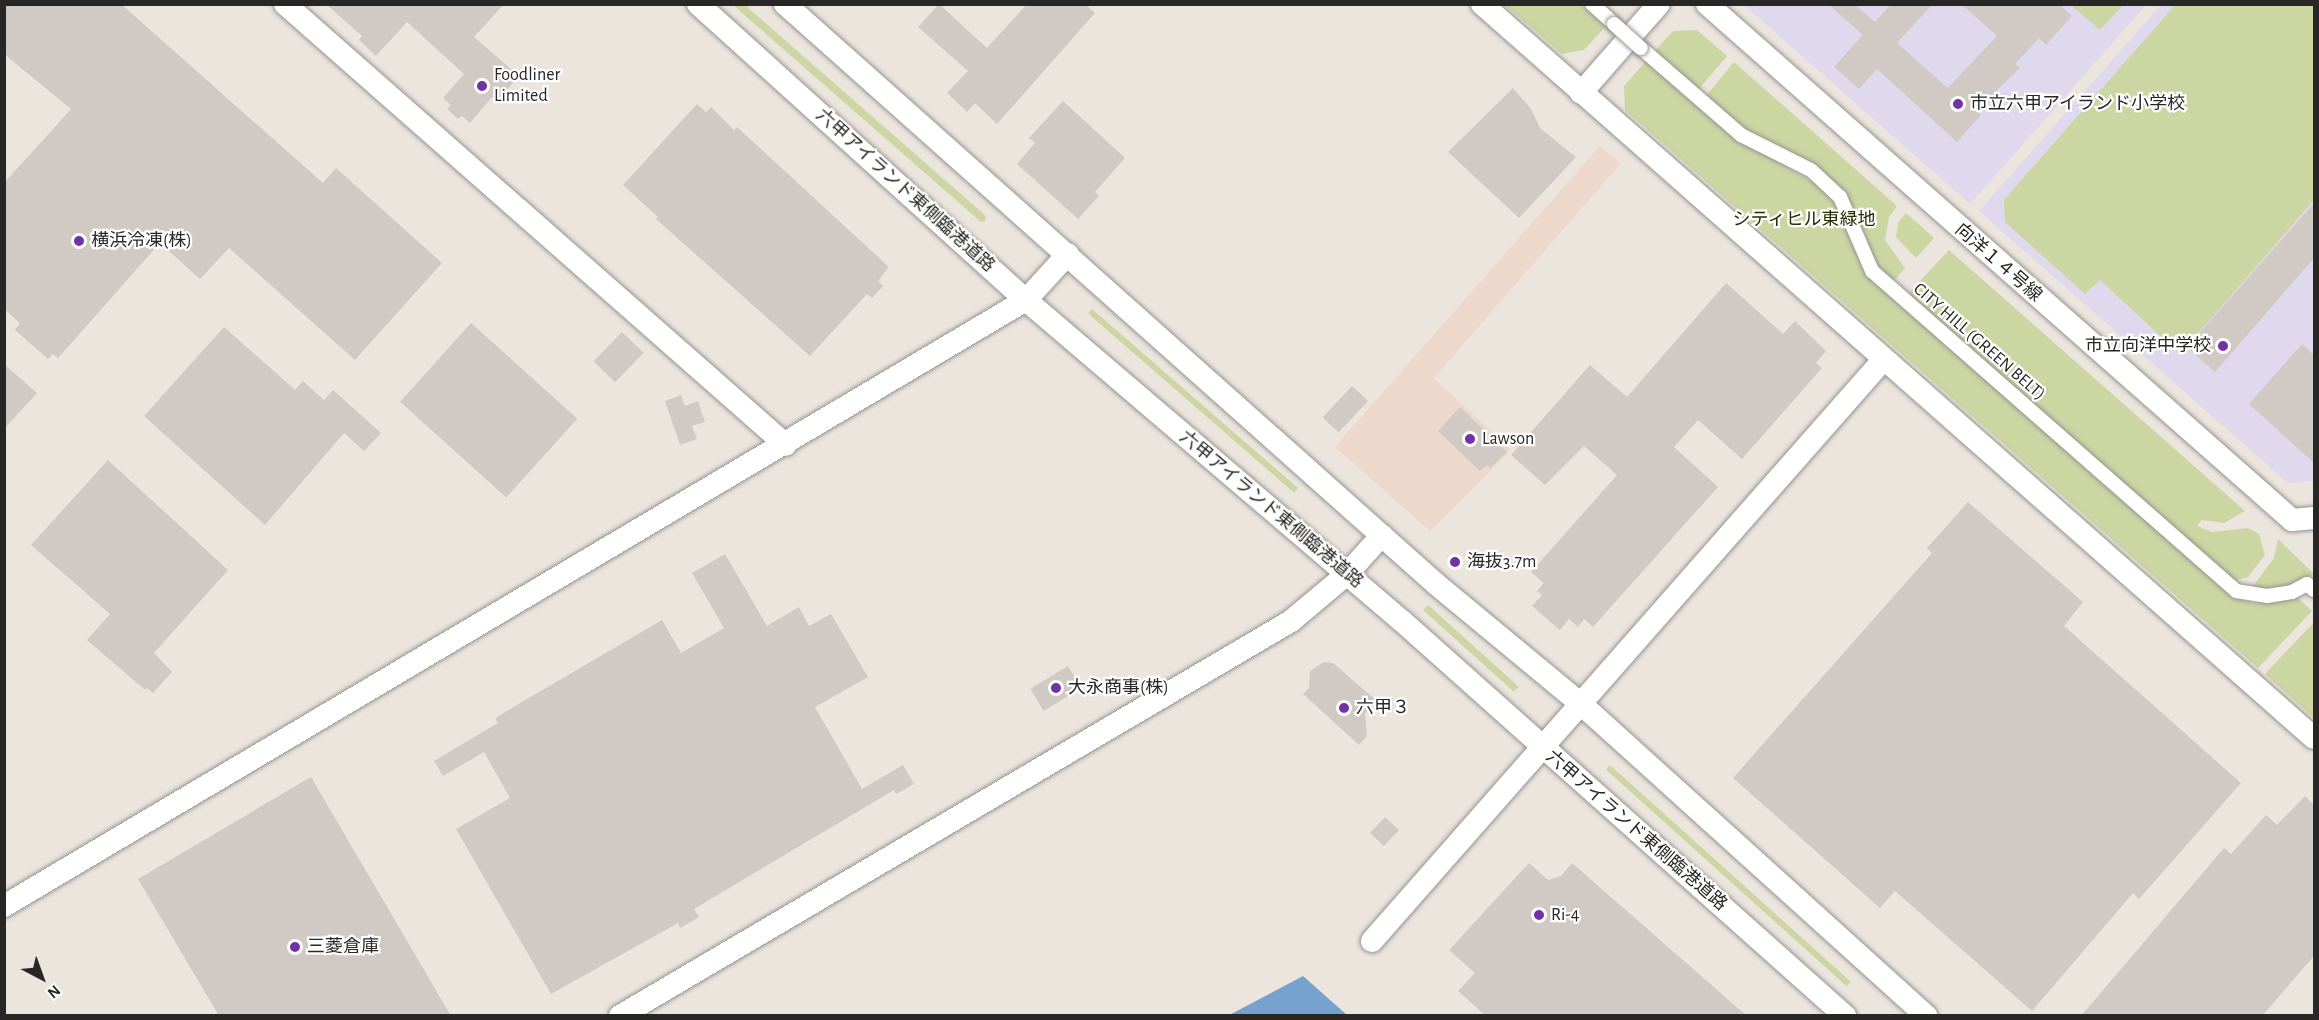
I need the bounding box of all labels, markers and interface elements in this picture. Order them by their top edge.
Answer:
place label: Foodliner Limited [494,65,560,107]
marker: Foodliner Limited [475,79,489,93]
place label: 市立六甲アイランド小学校 [1970,93,2186,115]
marker: 市立六甲アイランド小学校 [1951,97,1965,111]
street label: 六甲アイランド東側臨港道路 [811,105,999,277]
park label: シティヒル東緑地 [1732,209,1876,231]
street label: 向洋１４号線 [1950,219,2046,307]
place label: 横浜冷凍(株) [91,230,192,252]
marker: 横浜冷凍(株) [72,234,86,248]
street label: CITY HILL (GREEN BELT) [1908,279,2050,405]
place label: 市立向洋中学校 [2085,335,2211,357]
marker: 市立向洋中学校 [2216,339,2230,353]
street label: 六甲アイランド東側臨港道路 [1174,427,1368,593]
place label: Lawson [1482,428,1534,450]
marker: Lawson [1463,432,1477,446]
place label: 海抜3.7m [1467,551,1536,573]
marker: 海抜3.7m [1448,555,1462,569]
place label: 大永商事(株) [1068,677,1169,699]
marker: 大永商事(株) [1049,681,1063,695]
place label: 六甲３ [1356,697,1410,719]
marker: 六甲３ [1337,701,1351,715]
street label: 六甲アイランド東側臨港道路 [1541,746,1731,916]
place label: Ri-4 [1551,904,1580,926]
marker: Ri-4 [1532,908,1546,922]
place label: 三菱倉庫 [307,936,379,958]
marker: 三菱倉庫 [288,940,302,954]
north arrow [12,948,72,1008]
text: N [44,982,63,1001]

